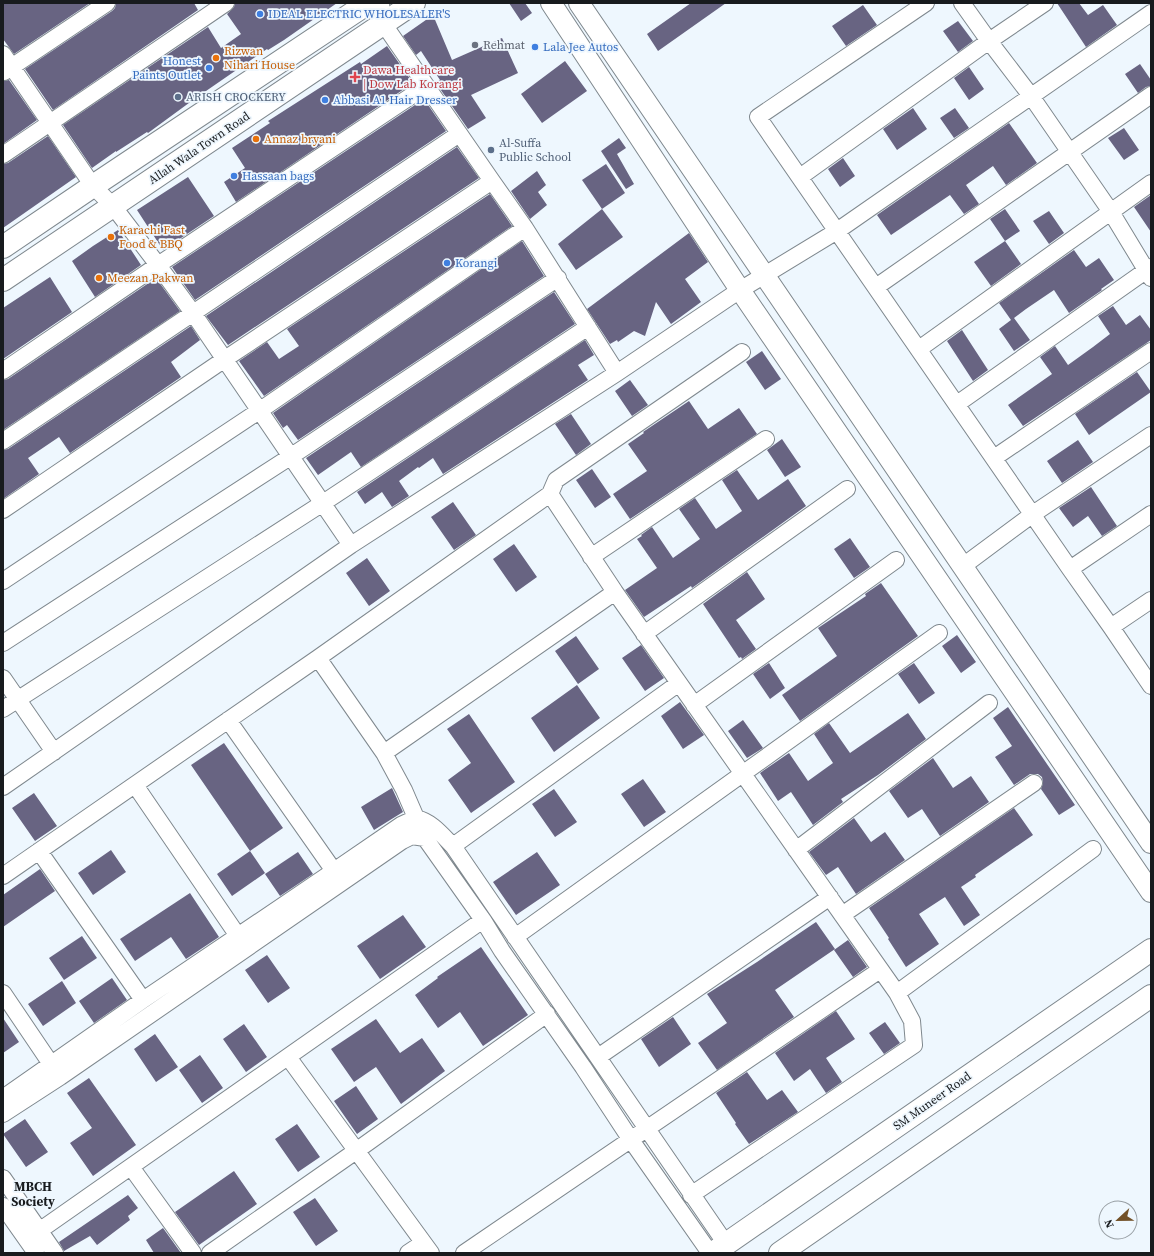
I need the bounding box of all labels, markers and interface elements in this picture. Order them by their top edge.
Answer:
place label: IDEAL ELECTRIC WHOLESALER'S [268,6,450,22]
marker: IDEAL ELECTRIC WHOLESALER'S [255,9,265,19]
place label: Rehmat [483,37,525,53]
place label: Lala Jee Autos [543,39,618,55]
marker: Rehmat [470,40,480,50]
marker: Lala Jee Autos [530,42,540,52]
place label: Rizwan Nihari House [224,43,295,73]
place label: Honest Paints Outlet [132,53,201,83]
marker: Rizwan Nihari House [211,53,221,63]
place label: Dawa Healthcare | Dow Lab Korangi [363,62,462,92]
marker: Honest Paints Outlet [204,63,214,73]
marker: Dawa Healthcare | Dow Lab Korangi [350,72,360,82]
place label: ARISH CROCKERY [186,89,286,105]
marker: ARISH CROCKERY [173,92,183,102]
place label: Abbasi A1 Hair Dresser [333,92,457,108]
marker: Abbasi A1 Hair Dresser [320,95,330,105]
street label: Allah Wala Town Road [145,108,253,188]
place label: Annaz bryani [264,131,336,147]
marker: Annaz bryani [251,134,261,144]
place label: Al-Suffa Public School [499,135,572,165]
marker: Al-Suffa Public School [486,145,496,155]
place label: Hassaan bags [242,168,314,184]
marker: Hassaan bags [229,171,239,181]
place label: Karachi Fast Food & BBQ [119,222,185,252]
marker: Karachi Fast Food & BBQ [106,232,116,242]
place label: Korangi [455,255,498,271]
marker: Korangi [442,258,452,268]
place label: Meezan Pakwan [107,270,193,286]
marker: Meezan Pakwan [94,273,104,283]
street label: SM Muneer Road [890,1068,974,1134]
district label: MBCH Society [11,1178,55,1210]
north arrow [1098,1200,1138,1240]
text: N [1101,1217,1118,1230]

